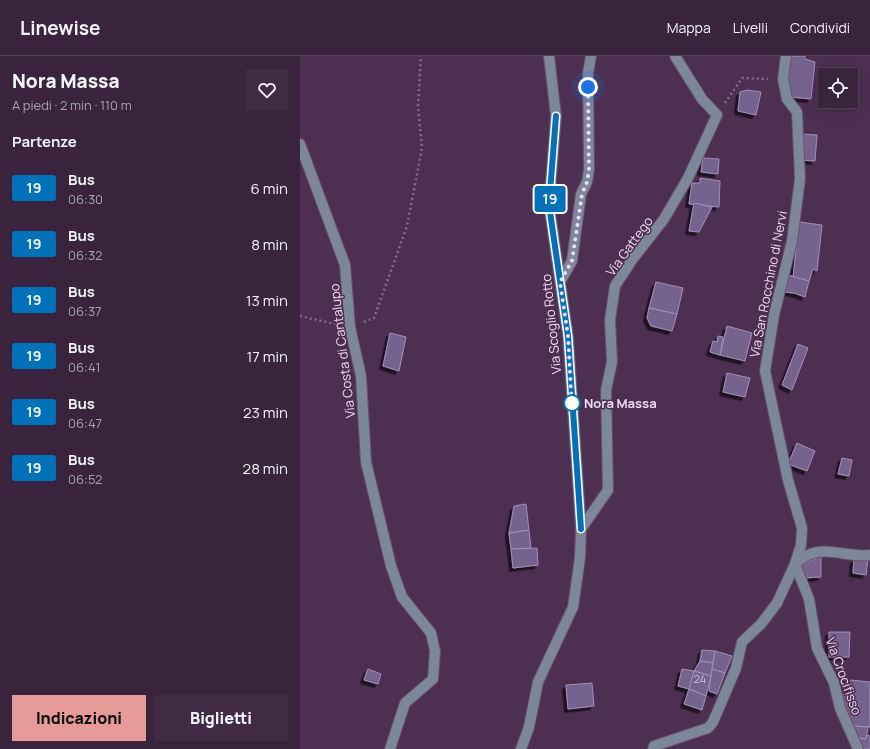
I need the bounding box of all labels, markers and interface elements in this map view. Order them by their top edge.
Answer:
text: Linewise [20,15,101,41]
text: Mappa [667,18,711,37]
text: Livelli [733,18,768,37]
text: Condividi [790,18,850,37]
text: Nora Massa [12,68,120,94]
map controls [818,68,858,108]
button: locate [818,68,858,108]
button: heart [246,69,288,111]
your location [578,77,598,97]
text: A piedi · 2 min · 110 m [12,96,132,114]
text: Partenze [12,131,77,152]
text: Bus [68,169,95,190]
text: 19 [27,178,41,197]
text: 6 min [251,178,288,199]
line badge: 19 [532,186,568,212]
text: 19 [543,189,557,208]
text: 06:30 [68,190,103,208]
street label: Via San Rocchino di Nervi [745,209,791,359]
street label: Via Gattego [601,212,657,279]
text: Bus [68,225,95,246]
text: 19 [27,234,41,253]
text: 8 min [251,234,288,255]
text: 06:32 [68,246,102,264]
street label: Via Scoglio Rotto [537,273,565,375]
text: Bus [68,281,95,302]
street label: Via Costa di Cantalupo [325,282,359,419]
text: 19 [27,290,41,309]
text: 13 min [246,290,288,311]
text: 06:37 [68,302,102,320]
text: Bus [68,337,95,358]
text: 19 [27,346,41,365]
text: 17 min [246,346,288,367]
text: 06:41 [68,358,101,376]
text: Bus [68,393,95,414]
marker: Nora Massa [563,394,581,412]
place label: Nora Massa [584,394,657,412]
text: 19 [27,402,41,421]
text: 23 min [243,402,288,423]
text: 06:47 [68,414,102,432]
text: Bus [68,449,95,470]
text: 19 [27,458,41,477]
text: 28 min [243,458,288,479]
text: 06:52 [68,470,102,488]
street label: Via Crocifisso [822,635,866,718]
house number: 24 [694,671,706,686]
button: Indicazioni [12,695,146,741]
button: Biglietti [154,695,288,741]

